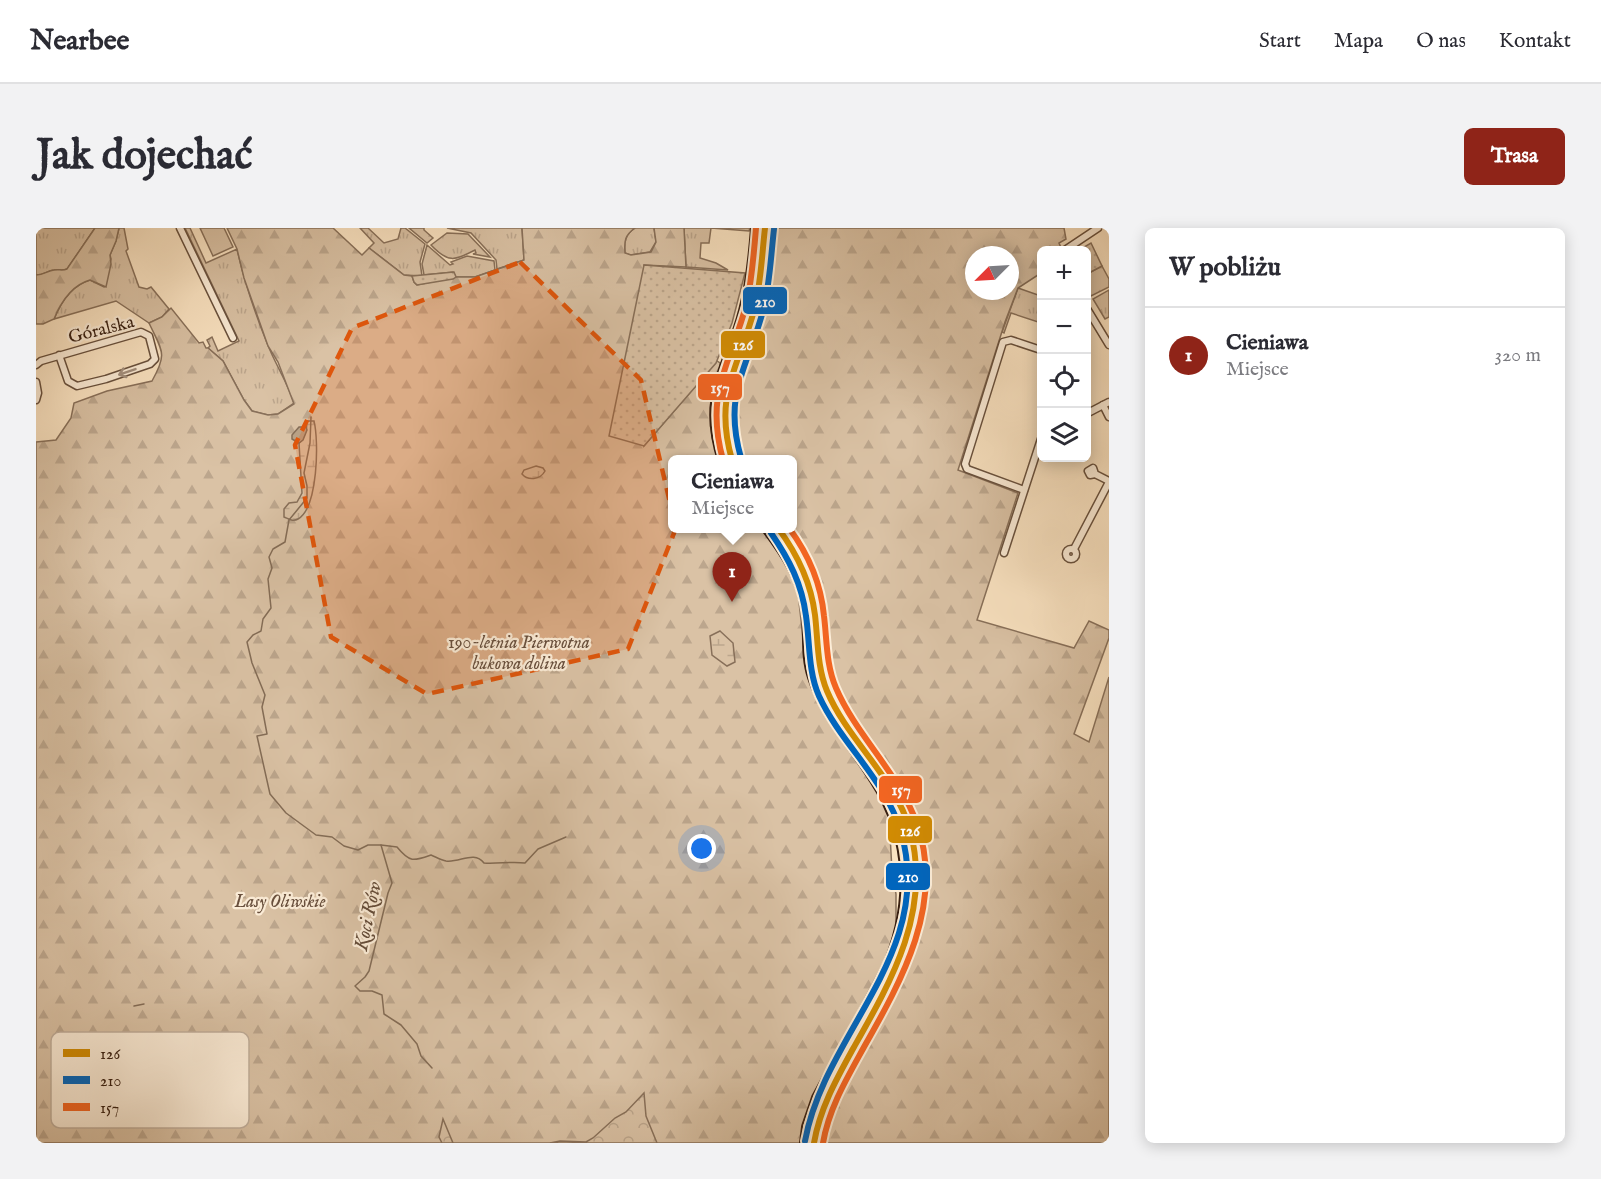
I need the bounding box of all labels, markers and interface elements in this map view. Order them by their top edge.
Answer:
text: Nearbee [30,24,129,59]
text: Start [1259,28,1301,55]
text: Mapa [1334,28,1383,55]
text: O nas [1416,28,1466,55]
text: Kontakt [1499,28,1571,55]
button: Trasa [1464,128,1565,185]
text: Jak dojechać [36,130,253,183]
north arrow [965,246,1019,300]
map controls [1037,246,1091,462]
button: + [1037,246,1091,300]
text: W pobliżu [1169,251,1281,284]
line badge: 210 [742,286,788,315]
text: 210 [754,293,776,313]
button: − [1037,300,1091,354]
street label: Góralska [66,311,137,350]
text: Cieniawa [1226,329,1308,357]
line badge: 126 [720,330,766,359]
text: 126 [733,336,754,356]
text: 1 [1185,343,1192,368]
text: 320 m [1495,343,1541,368]
button: locate [1037,354,1091,408]
text: Miejsce [1226,357,1289,382]
one-way arrow [118,367,137,378]
line badge: 157 [697,373,743,401]
text: 157 [710,379,730,399]
button: layers [1037,408,1091,462]
popup [668,455,797,533]
text: Cieniawa [691,468,774,496]
text: Miejsce [691,496,754,521]
pin: 1 [712,552,752,602]
park label: 190-letnia Pierwotna bukowa dolina [448,632,590,676]
line badge: 157 [878,775,923,804]
text: 157 [891,781,911,801]
line badge: 126 [887,815,933,844]
text: 126 [900,822,921,842]
your location [687,834,716,863]
line badge: 210 [885,862,931,891]
text: 210 [897,868,919,888]
water label: Koci Rów [349,879,388,954]
park label: Lasy Oliwskie [233,891,326,914]
legend [51,1032,249,1128]
text: 126 [100,1045,120,1065]
text: 210 [100,1072,121,1092]
text: 157 [100,1099,119,1119]

